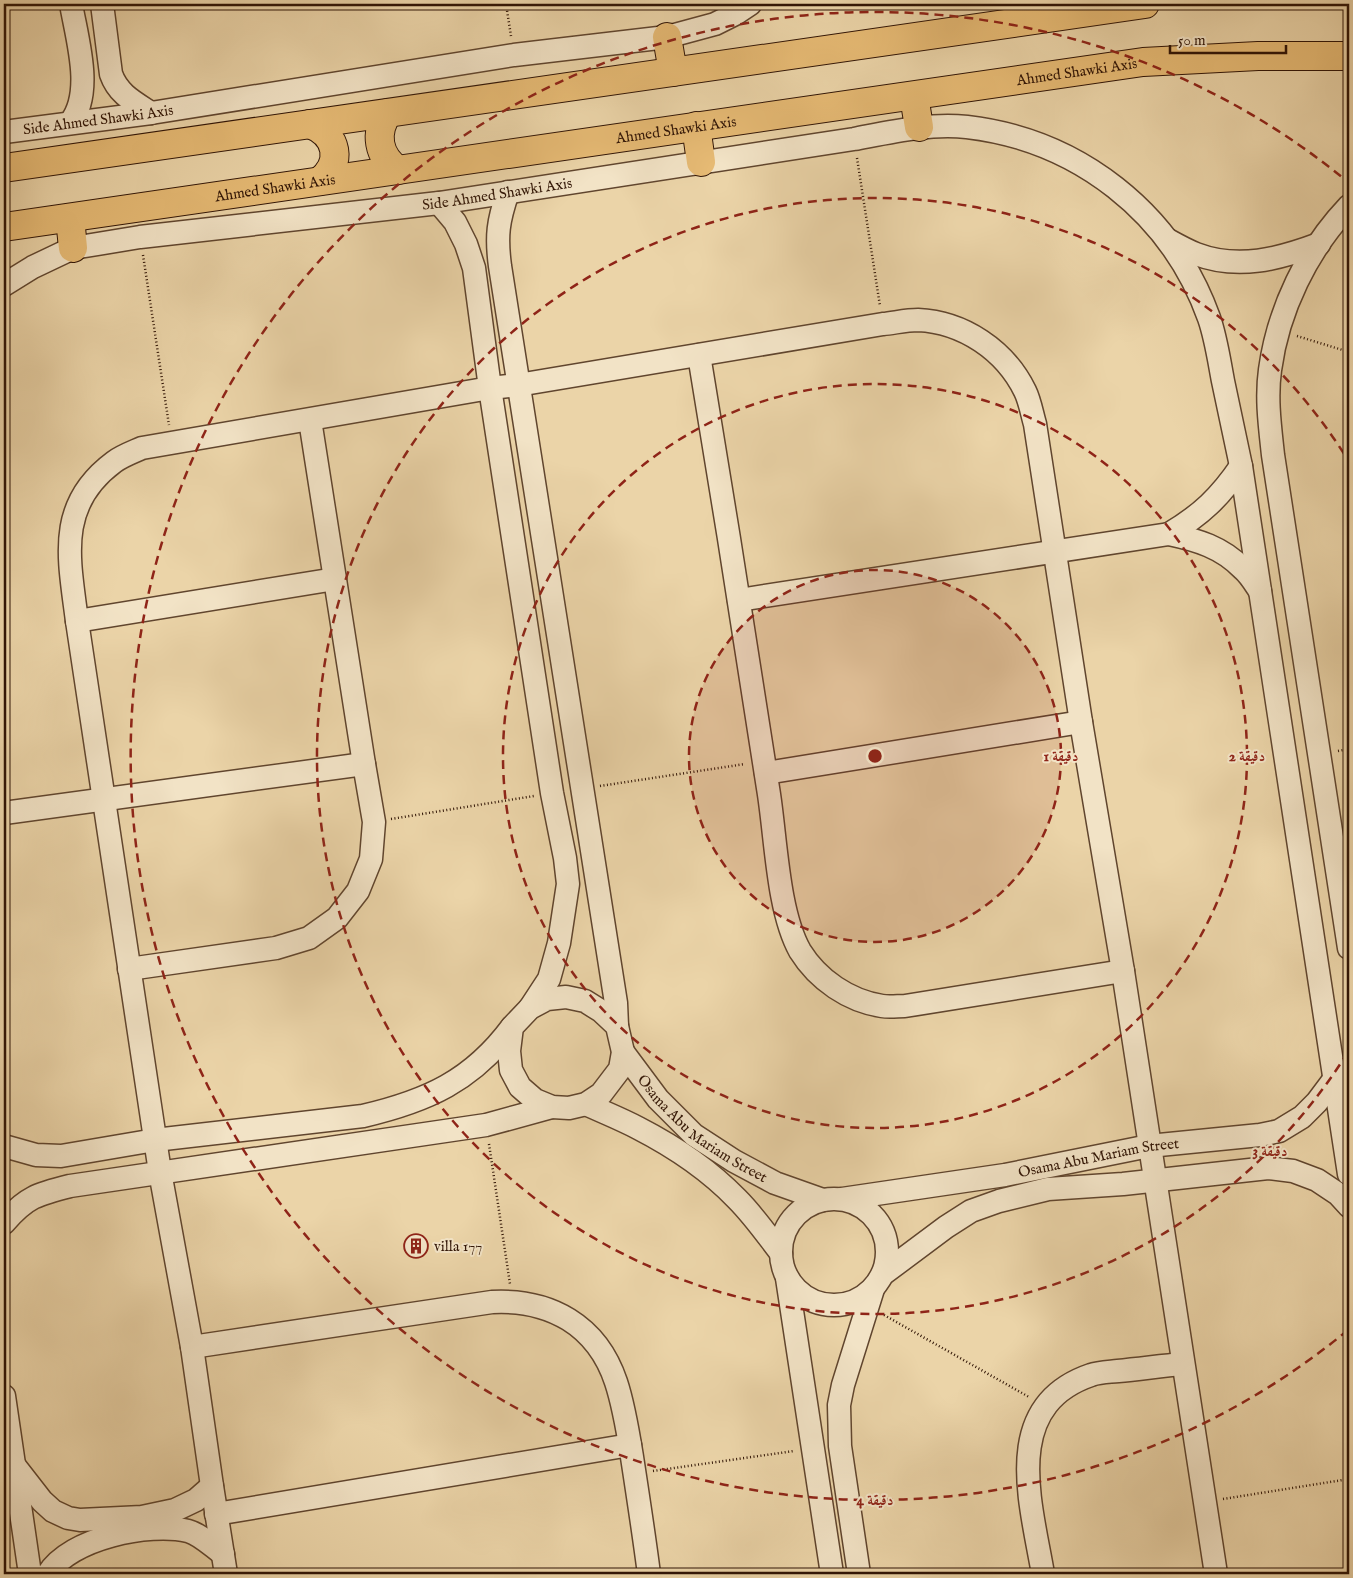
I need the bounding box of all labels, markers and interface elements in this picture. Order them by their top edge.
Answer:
scale bar [1170,22,1287,54]
text: 50 m [1178,31,1206,50]
street label: Ahmed Shawki Axis [1014,53,1138,90]
street label: Side Ahmed Shawki Axis [22,100,175,139]
street label: Ahmed Shawki Axis [613,112,738,148]
street label: Ahmed Shawki Axis [213,170,337,206]
street label: Side Ahmed Shawki Axis [421,173,573,214]
centre of rings [866,747,884,765]
text: 1 دقيقة [1043,747,1079,766]
text: 2 دقيقة [1229,747,1265,766]
street label: Osama Abu Mariam Street [633,1071,771,1187]
street label: Osama Abu Mariam Street [1016,1134,1180,1182]
text: 3 دقيقة [1252,1142,1288,1161]
building icon: villa 177 [403,1233,429,1259]
place label: villa 177 [434,1237,482,1256]
text: 4 دقيقة [857,1491,893,1510]

